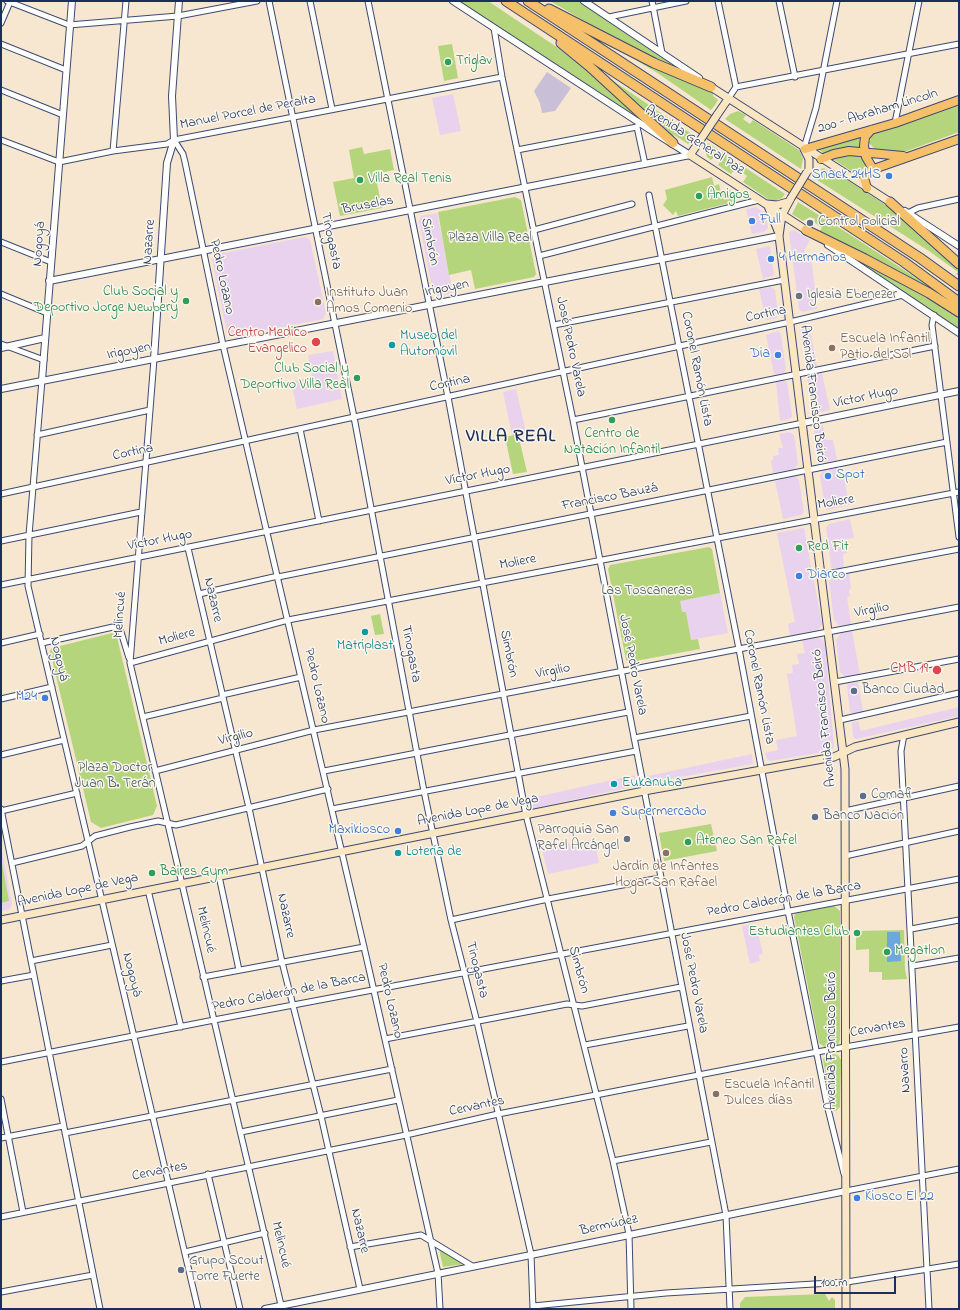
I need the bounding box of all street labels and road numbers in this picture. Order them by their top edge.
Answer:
street label: 200 - Abraham Lincoln [816,86,940,138]
street label: Manuel Porcel de Peralta [179,92,317,134]
street label: Avenida General Paz [641,102,747,180]
street label: Bruselas [341,193,395,219]
street label: Tinogasta [316,211,344,271]
street label: Simbrón [416,217,442,267]
street label: Nazarre [140,219,160,265]
street label: Nogoyá [30,221,50,267]
street label: Pedro Lozano [205,238,237,316]
street label: Irigoyen [423,276,471,302]
street label: José Pedro Varela [551,295,589,399]
street label: Cortina [744,303,788,327]
street label: Coronel Ramón Lista [677,310,715,428]
street label: Avenida Francisco Beiró [795,324,829,464]
street label: Irigoyen [105,339,153,365]
street label: Cortina [428,372,472,396]
street label: Víctor Hugo [832,383,900,413]
street label: Cortina [111,441,155,465]
street label: Víctor Hugo [444,462,512,490]
street label: Francisco Bauzá [561,480,659,516]
street label: Moliere [816,492,856,514]
street label: Víctor Hugo [126,527,194,555]
street label: Moliere [498,551,538,575]
street label: Nazarre [199,576,225,624]
street label: Melincué [111,591,131,639]
street label: Virgilio [853,599,891,623]
street label: José Pedro Varela [614,613,650,717]
street label: Tinogasta [396,624,424,684]
street label: Moliere [157,625,197,651]
street label: Coronel Ramón Lista [739,628,777,746]
street label: Simbrón [495,629,521,679]
street label: Nogoyá [45,635,71,683]
street label: Pedro Lozano [299,647,333,725]
street label: Avenida Francisco Beiró [809,648,841,788]
street label: Virgilio [534,660,572,684]
street label: Virgilio [217,726,255,750]
street label: Avenida Lope de Vega [416,791,540,831]
street label: Avenida Lope de Vega [16,870,140,912]
street label: Pedro Calderón de la Barca [706,878,862,922]
street label: Nazarre [272,892,298,940]
street label: Melincué [192,905,218,955]
street label: José Pedro Varela [675,931,711,1035]
street label: Tinogasta [461,940,491,1000]
street label: Simbrón [564,945,592,995]
street label: Nogoyá [117,951,145,999]
street label: Pedro Lozano [372,962,406,1040]
street label: Pedro Calderón de la Barca [211,970,367,1016]
street label: Avenida Francisco Beiró [825,972,841,1110]
street label: Cervantes [849,1016,907,1042]
street label: Navarro [896,1047,916,1093]
street label: Cervantes [448,1093,506,1121]
street label: Cervantes [131,1158,189,1186]
street label: Nazarre [346,1207,372,1255]
street label: Bermúdez [578,1212,640,1240]
street label: Melincué [267,1220,293,1270]

